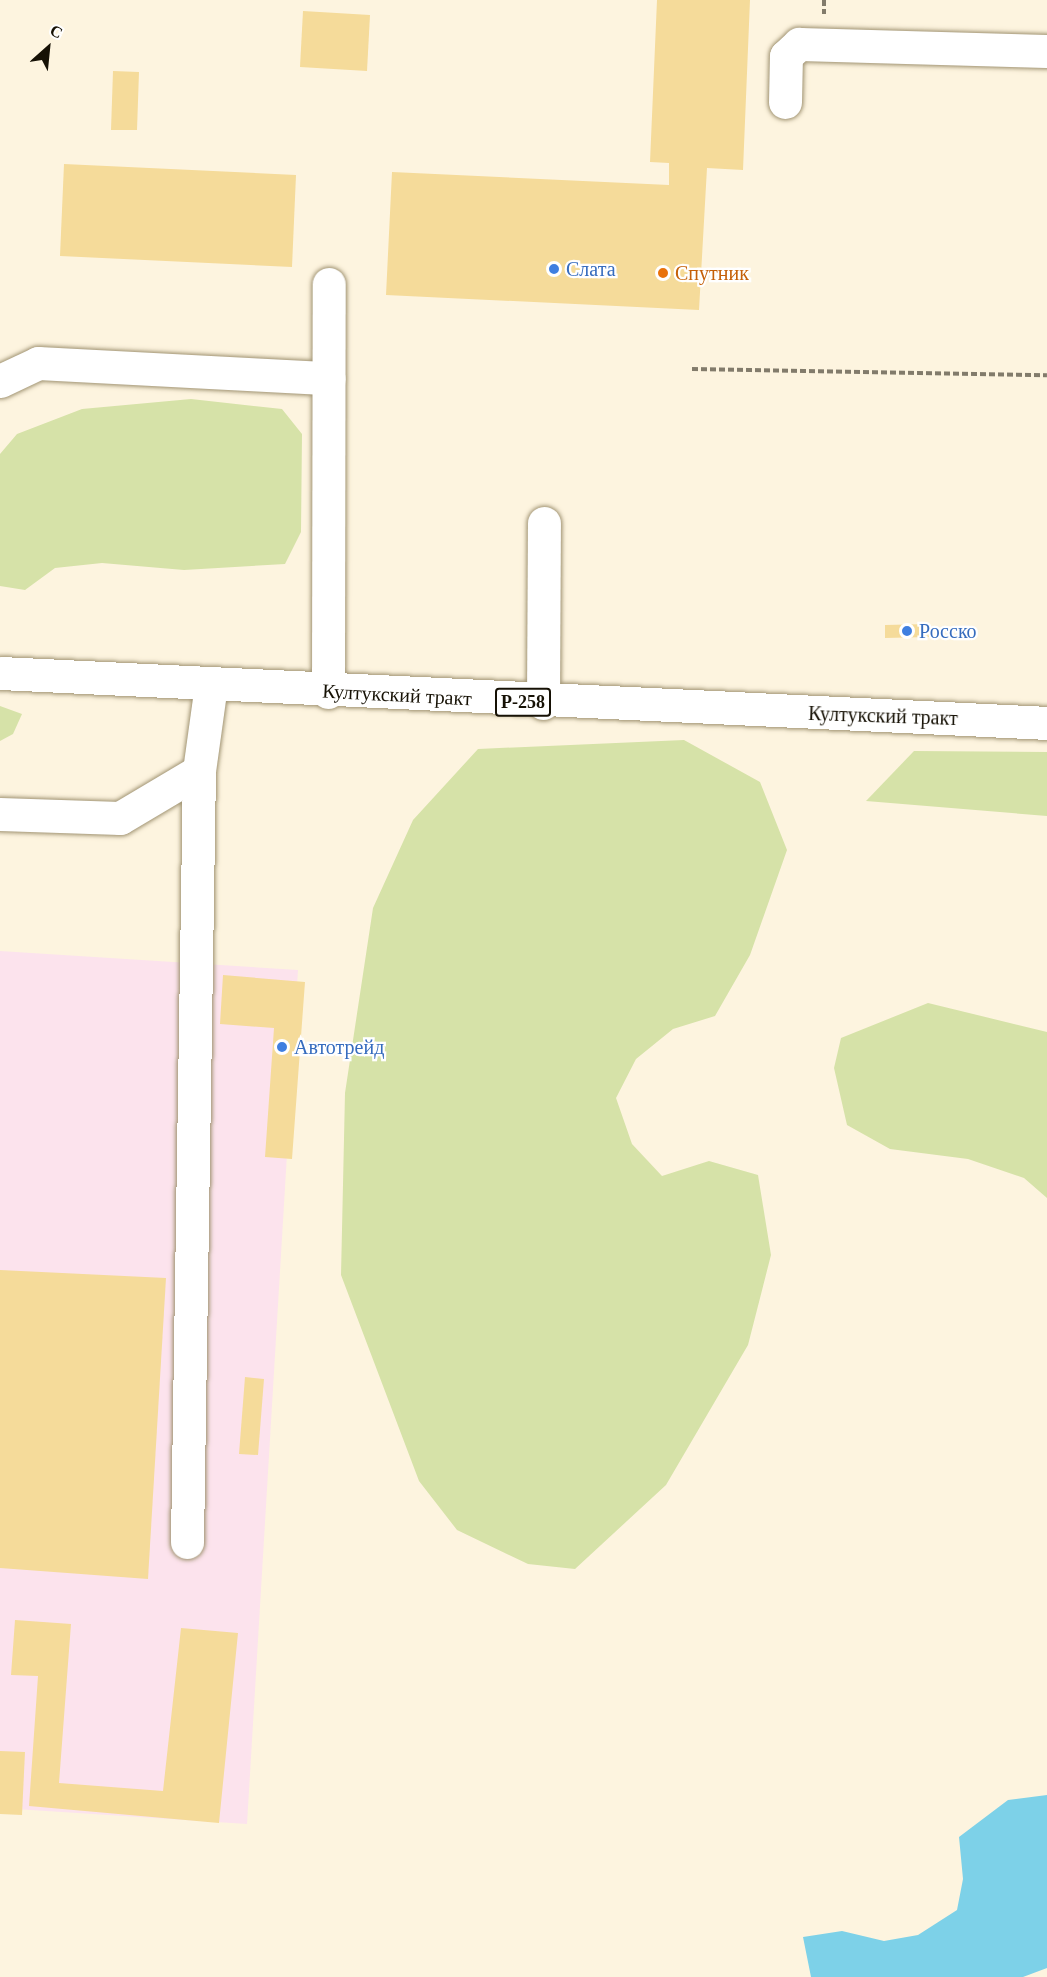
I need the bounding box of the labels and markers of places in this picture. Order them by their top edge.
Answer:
place label: Слата [566,257,616,281]
place label: Спутник [675,261,749,285]
marker: Слата [547,262,561,276]
marker: Спутник [656,266,670,280]
place label: Росско [919,619,977,643]
marker: Росско [900,624,914,638]
place label: Автотрейд [294,1035,384,1059]
marker: Автотрейд [275,1040,289,1054]

